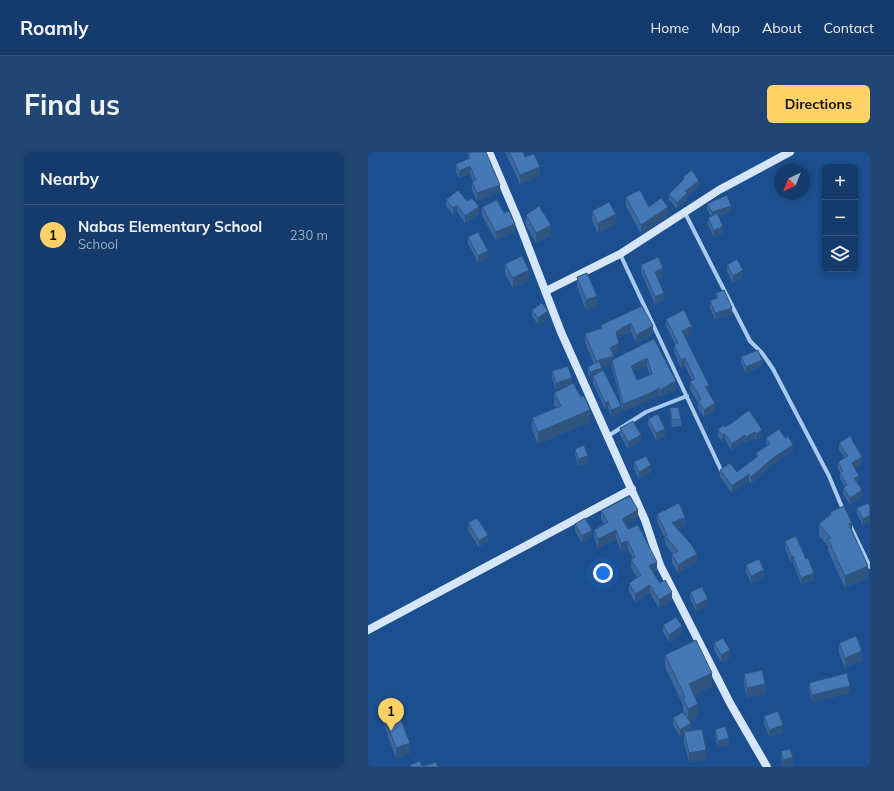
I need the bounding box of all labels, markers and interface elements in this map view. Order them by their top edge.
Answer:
text: Roamly [20,16,88,40]
text: Home [650,19,689,37]
text: Map [711,19,740,37]
text: About [762,19,802,37]
text: Contact [824,19,874,37]
button: Directions [767,85,870,123]
text: Find us [24,87,120,122]
north arrow [774,164,810,200]
map controls [822,164,858,272]
button: + [822,164,858,200]
text: Nearby [40,168,99,189]
button: − [822,200,858,236]
text: Nabas Elementary School [78,217,262,236]
text: 1 [49,227,57,243]
text: 230 m [290,227,328,243]
text: School [78,236,118,252]
button: layers [822,236,858,272]
your location [593,563,613,583]
pin: 1 [378,698,404,731]

